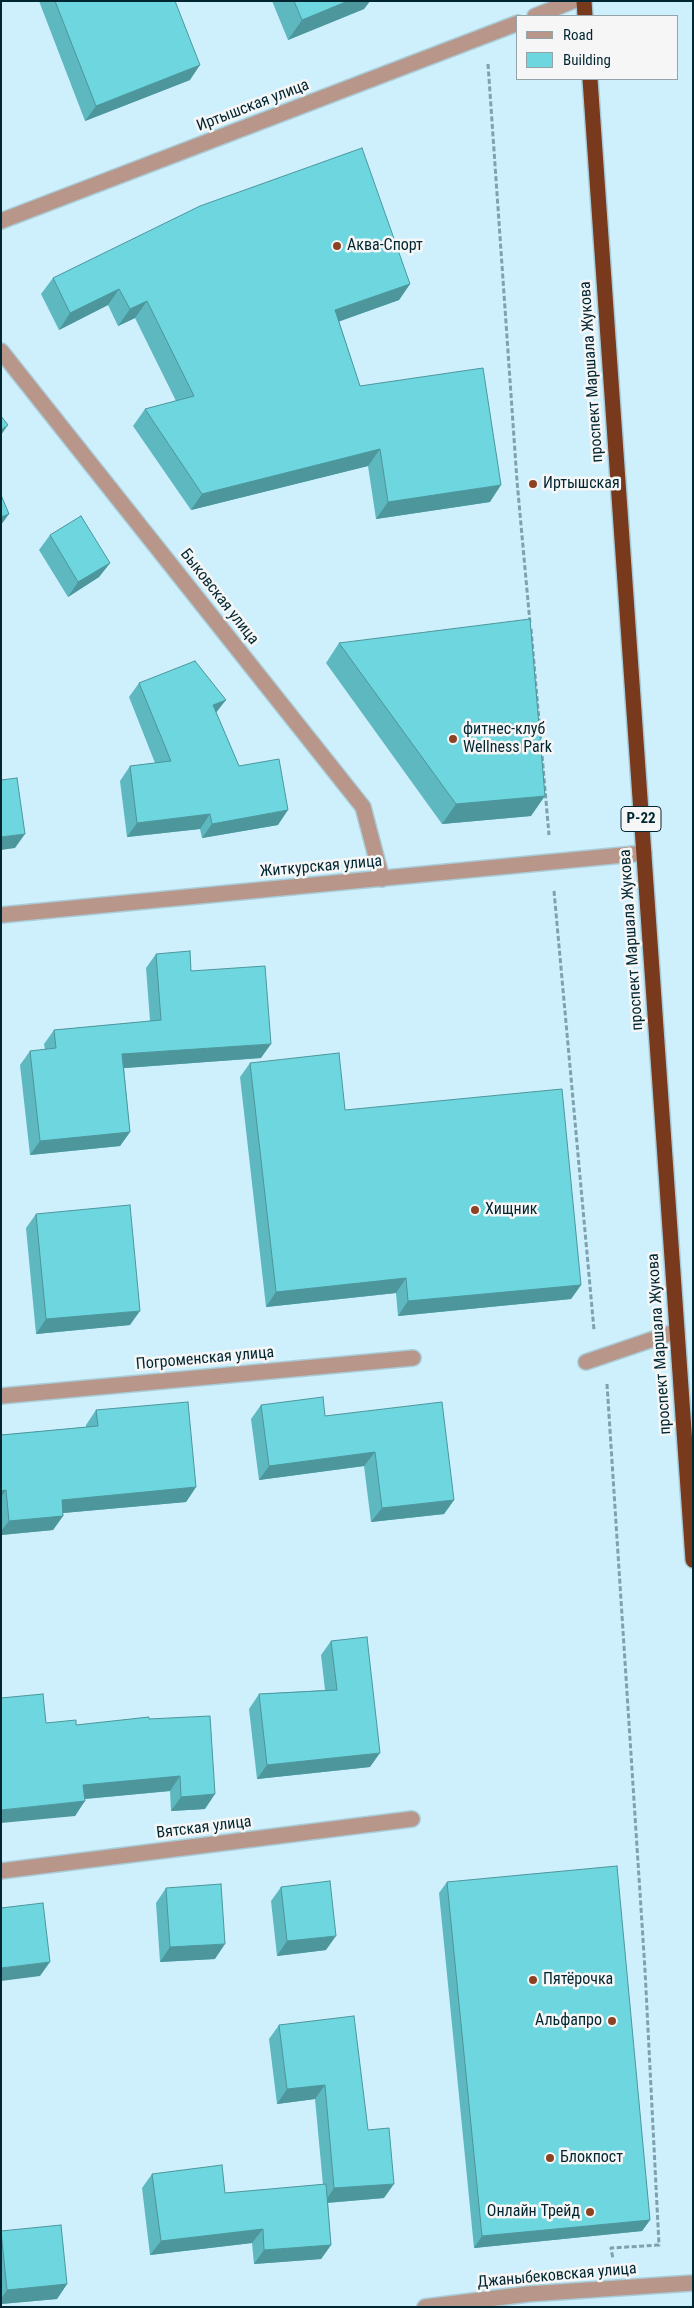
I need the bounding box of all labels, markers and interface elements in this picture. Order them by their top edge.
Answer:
legend [516,15,679,80]
text: Road [563,26,593,44]
text: Building [563,51,611,69]
street label: Иртышская улица [194,76,312,136]
place label: Аква-Спорт [347,236,423,256]
marker: Аква-Спорт [331,240,343,252]
street label: проспект Маршала Жукова [576,281,608,463]
place label: Иртышская [543,474,620,494]
marker: Иртышская [527,478,539,490]
street label: Быковская улица [176,545,262,649]
place label: фитнес-клуб Wellness Park [463,720,552,758]
marker: фитнес-клуб Wellness Park [447,733,459,745]
road number: Р-22 [621,806,661,832]
street label: проспект Маршала Жукова [616,849,648,1031]
street label: Житкурская улица [259,852,383,882]
place label: Хищник [485,1200,538,1220]
marker: Хищник [469,1204,481,1216]
street label: проспект Маршала Жукова [644,1253,676,1435]
street label: Погроменская улица [135,1343,275,1375]
street label: Вятская улица [155,1813,253,1843]
place label: Пятёрочка [543,1970,613,1990]
marker: Пятёрочка [527,1974,539,1986]
place label: Альфапро [535,2011,602,2031]
marker: Альфапро [606,2015,618,2027]
place label: Блокпост [560,2148,623,2168]
marker: Блокпост [544,2152,556,2164]
place label: Онлайн Трейд [487,2202,580,2222]
marker: Онлайн Трейд [584,2206,596,2218]
street label: Джаныбековская улица [477,2259,637,2293]

